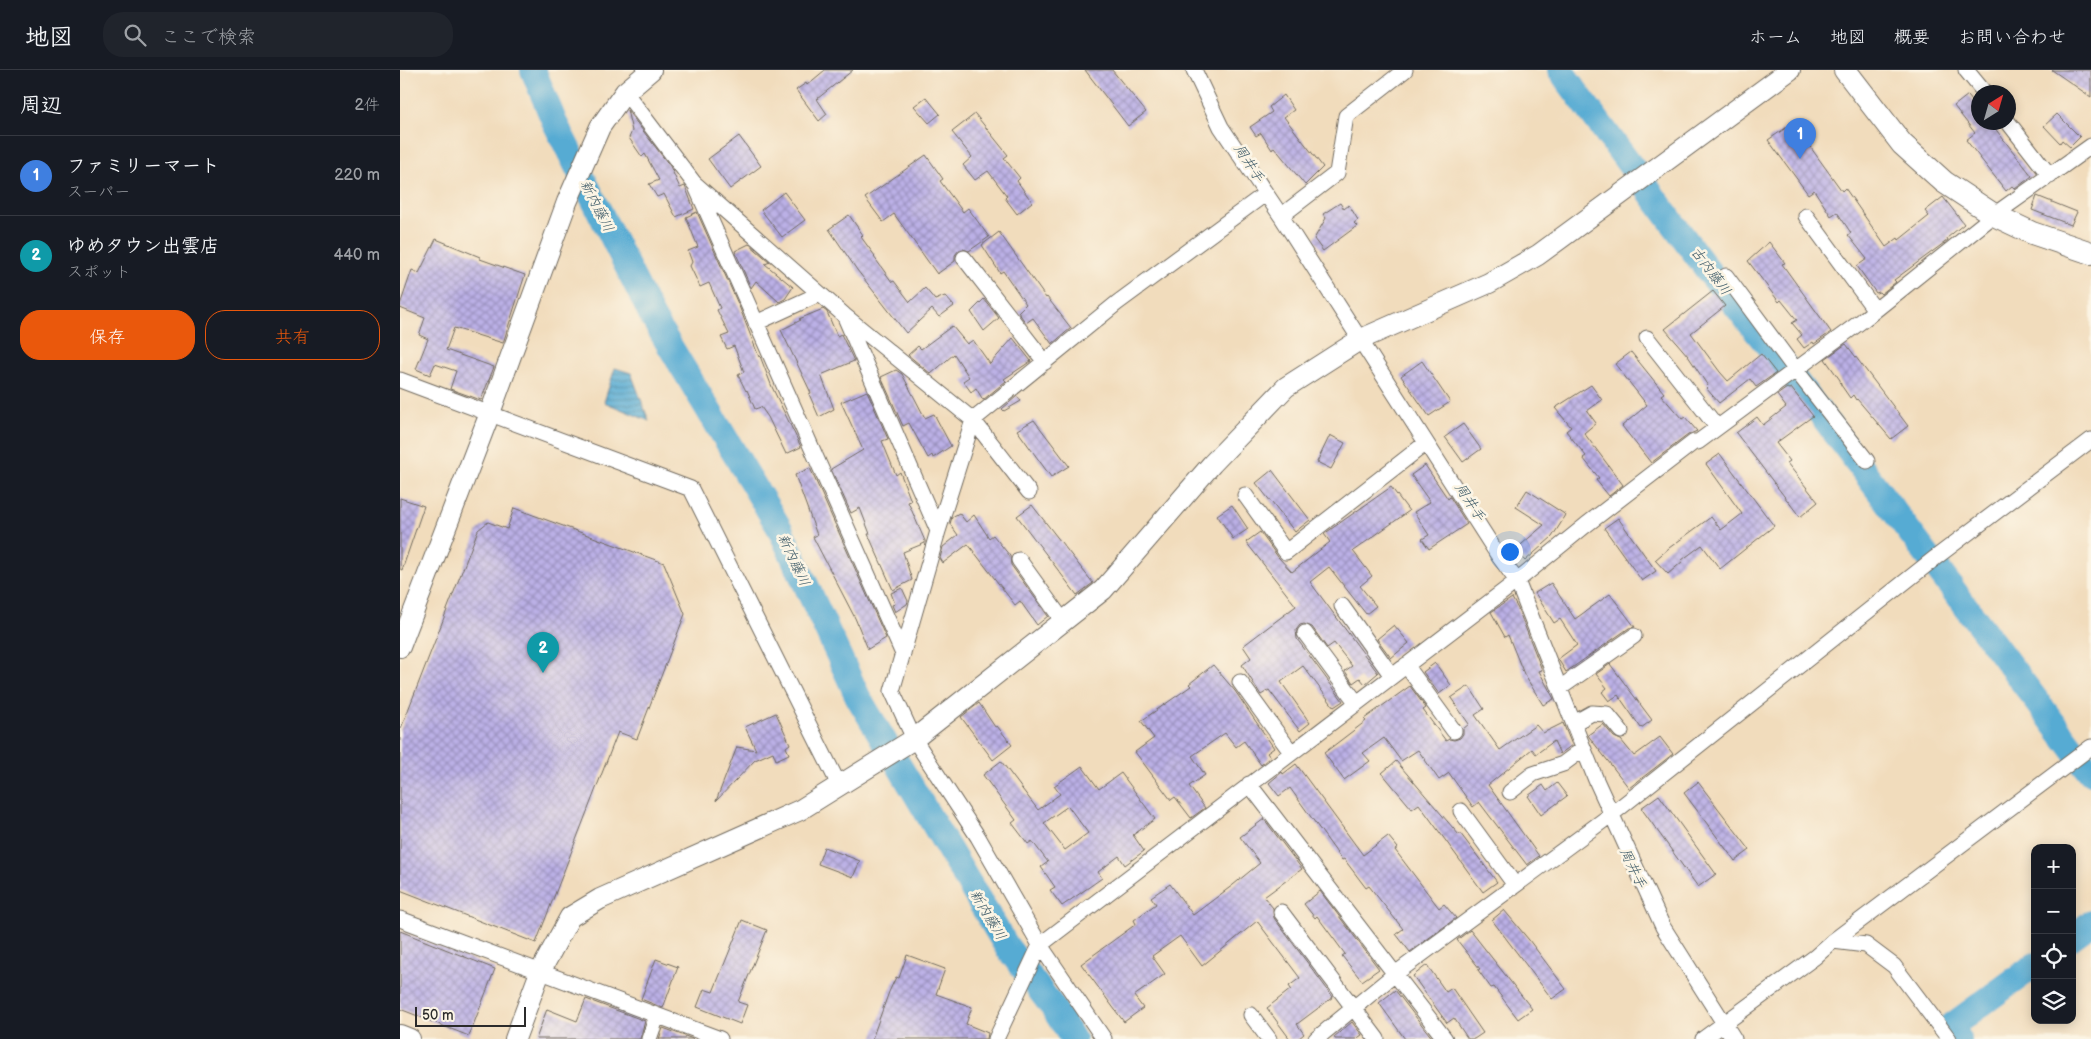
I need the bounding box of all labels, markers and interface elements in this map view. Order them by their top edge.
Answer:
search box [103,12,453,57]
icon: search [121,21,149,49]
text: 地図 [25,23,73,52]
text: ここで検索 [161,26,256,49]
text: ホーム [1749,27,1802,48]
text: 地図 [1830,27,1866,48]
text: 概要 [1894,27,1930,48]
text: お問い合わせ [1958,27,2066,48]
north arrow [1971,85,2016,130]
text: 周辺 [20,93,62,118]
text: 2件 [355,96,380,115]
pin: 1 [1784,118,1816,159]
water label: 周井手 [1230,141,1268,186]
text: ファミリーマート [67,155,220,178]
text: 1 [33,166,39,185]
text: 220 m [334,166,380,185]
water label: 新内藤川 [577,177,617,235]
text: スーパー [67,183,130,202]
text: ゆめタウン出雲店 [67,235,219,258]
water label: 古内藤川 [1687,244,1735,298]
text: 2 [31,246,41,265]
text: 440 m [334,246,380,265]
text: スポット [67,263,131,282]
button: 保存 [20,310,195,360]
button: 共有 [205,310,380,360]
water label: 周井手 [1451,480,1489,525]
water label: 新内藤川 [774,531,814,589]
your location [1497,539,1523,565]
pin: 2 [527,632,559,673]
map controls [2031,844,2076,1024]
button: + [2031,844,2076,889]
water label: 周井手 [1616,845,1650,892]
water label: 新内藤川 [966,887,1010,943]
button: − [2031,889,2076,934]
button: locate [2031,934,2076,979]
button: layers [2031,979,2076,1024]
scale bar [415,1004,526,1027]
text: 50 m [422,1007,454,1024]

